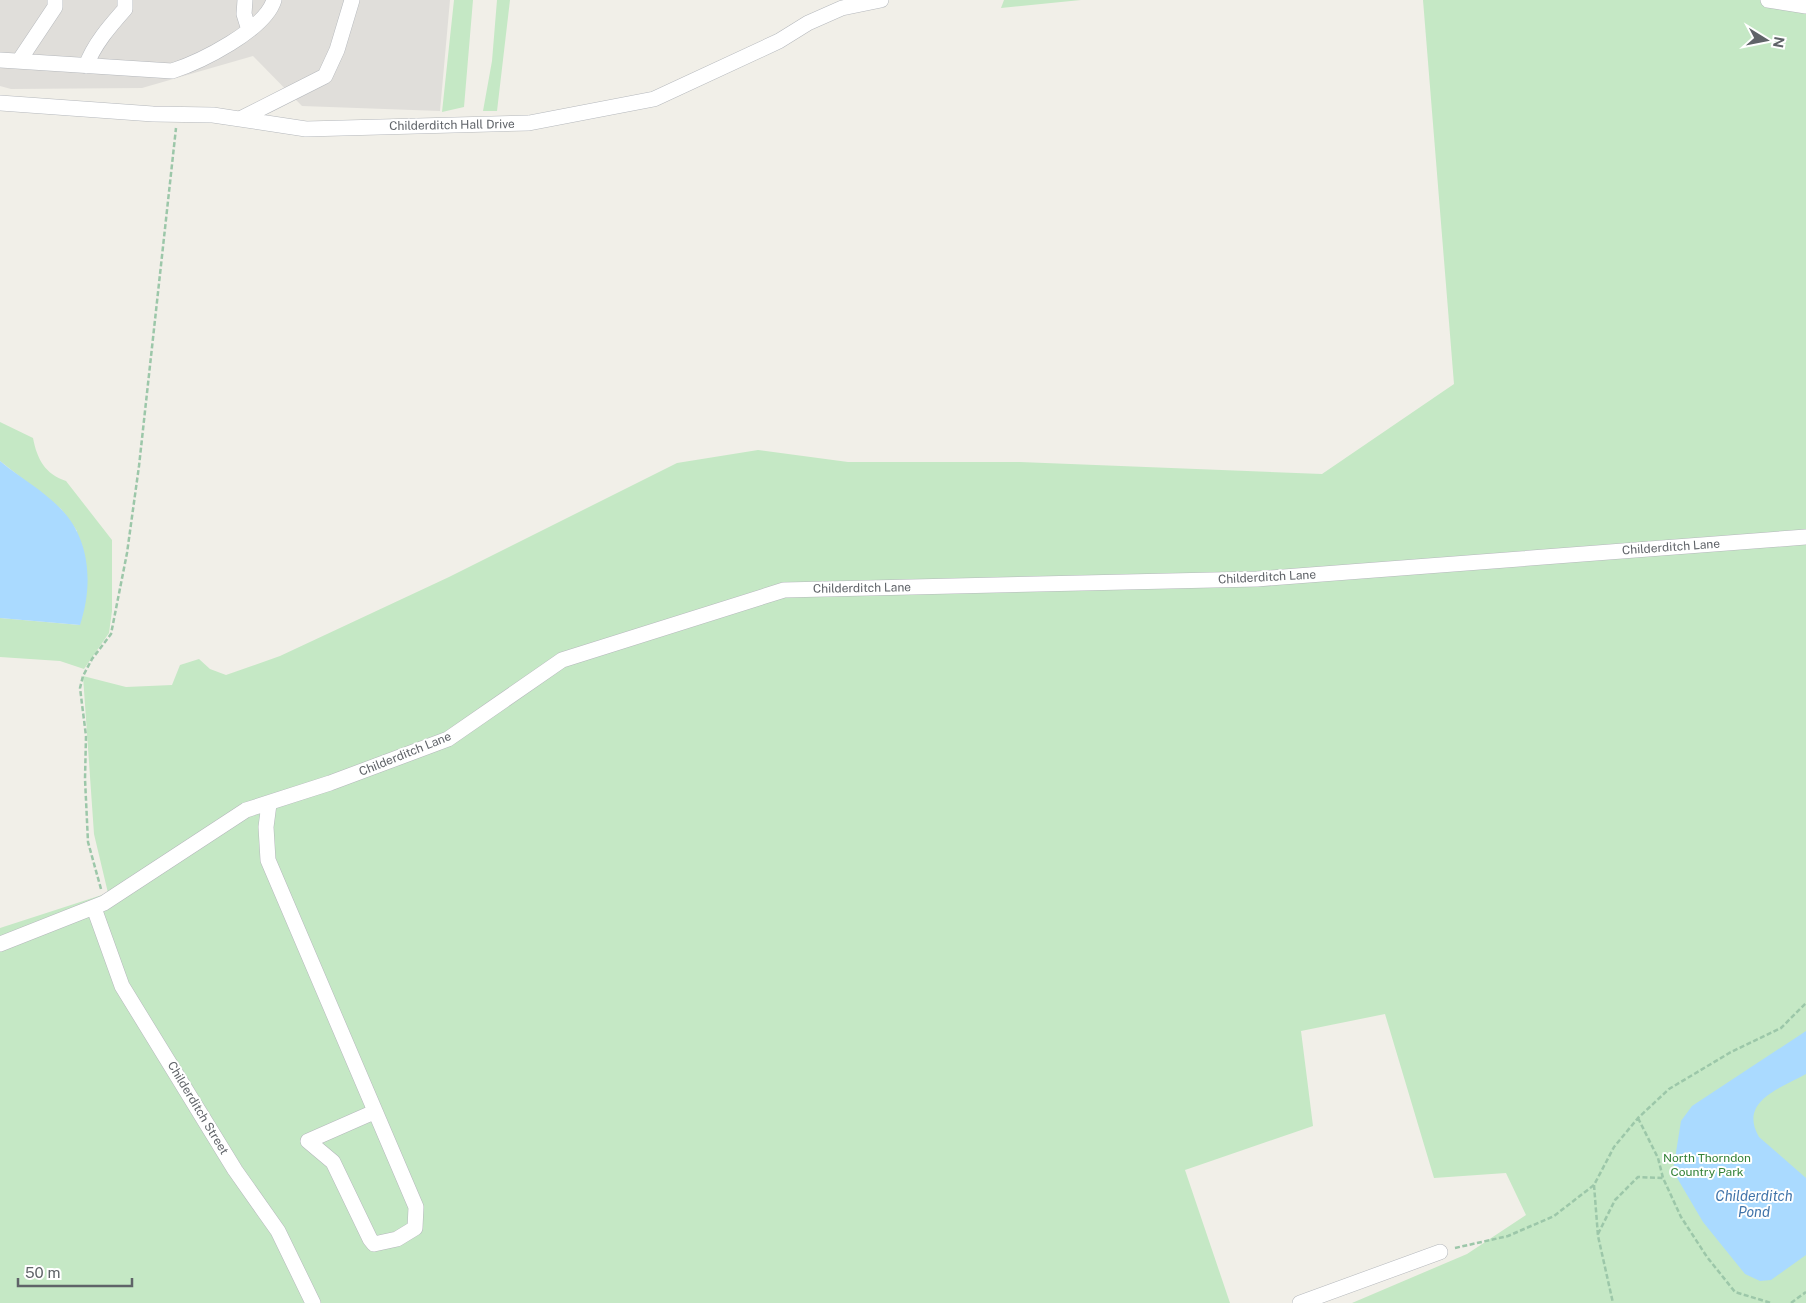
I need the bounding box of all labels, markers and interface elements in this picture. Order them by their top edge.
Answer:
north arrow [1741,15,1791,65]
text: N [1770,35,1788,49]
street label: Childerditch Hall Drive [389,117,515,133]
street label: Childerditch Lane [1622,537,1721,557]
street label: Childerditch Lane [1218,567,1317,587]
street label: Childerditch Lane [813,580,911,596]
street label: Childerditch Lane [357,729,453,779]
street label: Childerditch Street [165,1059,232,1157]
park label: North Thorndon Country Park [1663,1151,1751,1179]
water label: Childerditch Pond [1715,1188,1793,1220]
scale bar [18,1256,131,1288]
text: 50 m [25,1264,60,1281]

